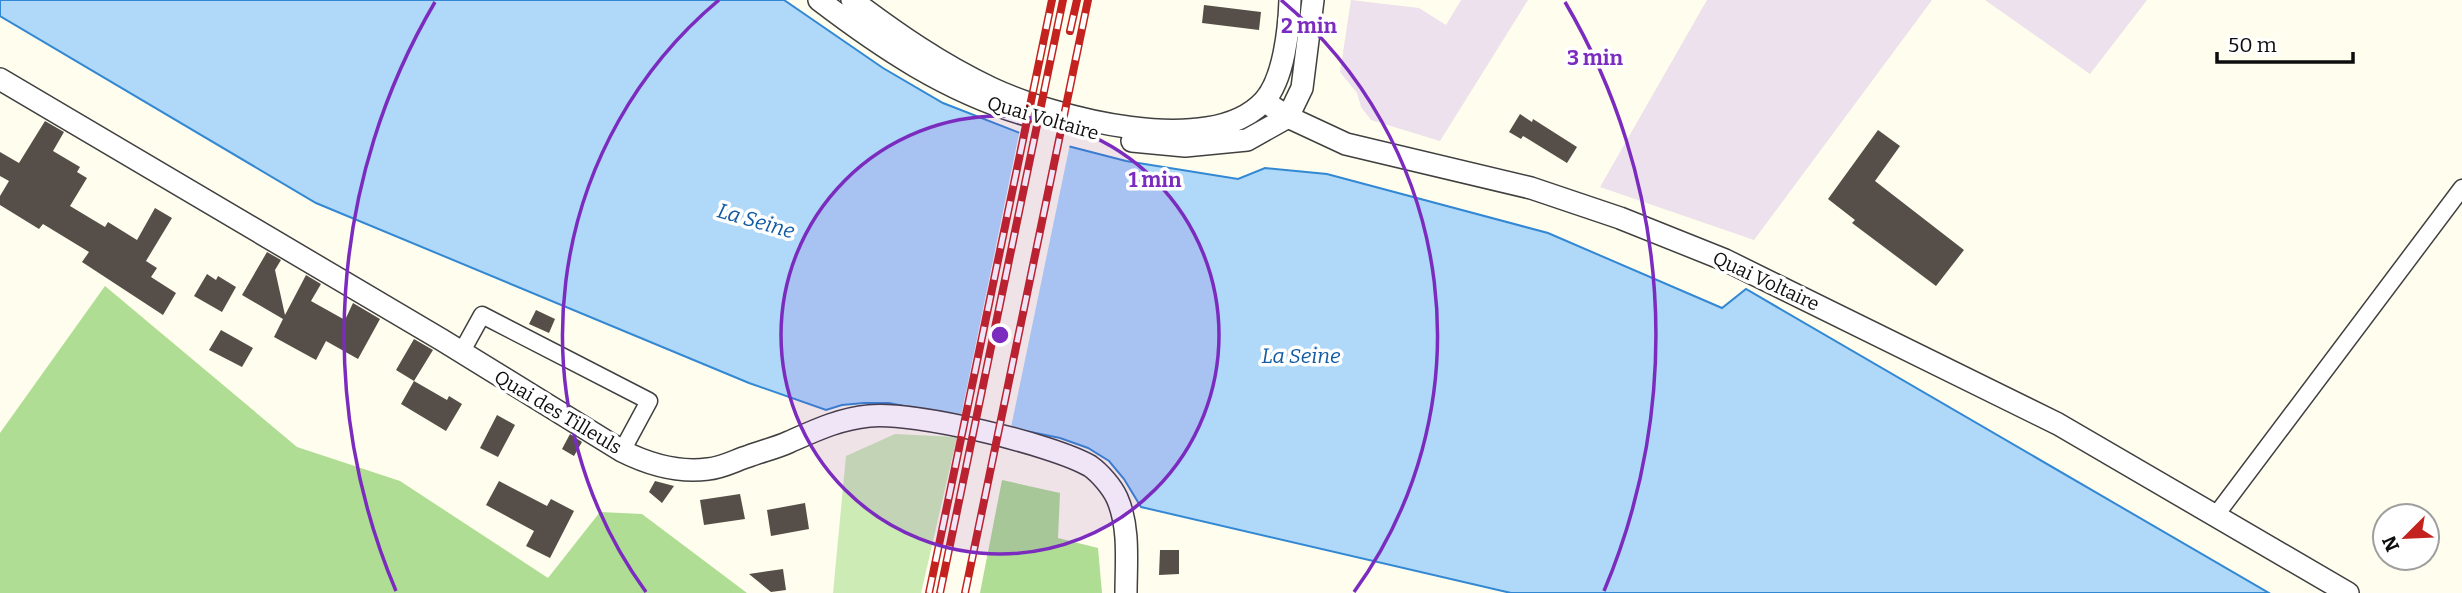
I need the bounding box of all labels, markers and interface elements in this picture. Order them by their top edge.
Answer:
text: 2 min [1281,13,1337,39]
scale bar [2217,21,2354,65]
text: 50 m [2228,32,2277,58]
text: 3 min [1567,45,1624,71]
street label: Quai Voltaire [985,91,1101,145]
text: 1 min [1128,167,1182,193]
water label: La Seine [714,198,798,245]
street label: Quai Voltaire [1709,246,1823,316]
centre of rings [988,323,1012,347]
water label: La Seine [1261,343,1341,369]
street label: Quai des Tilleuls [490,365,626,459]
north arrow [2371,502,2441,572]
text: N [2377,532,2404,555]

